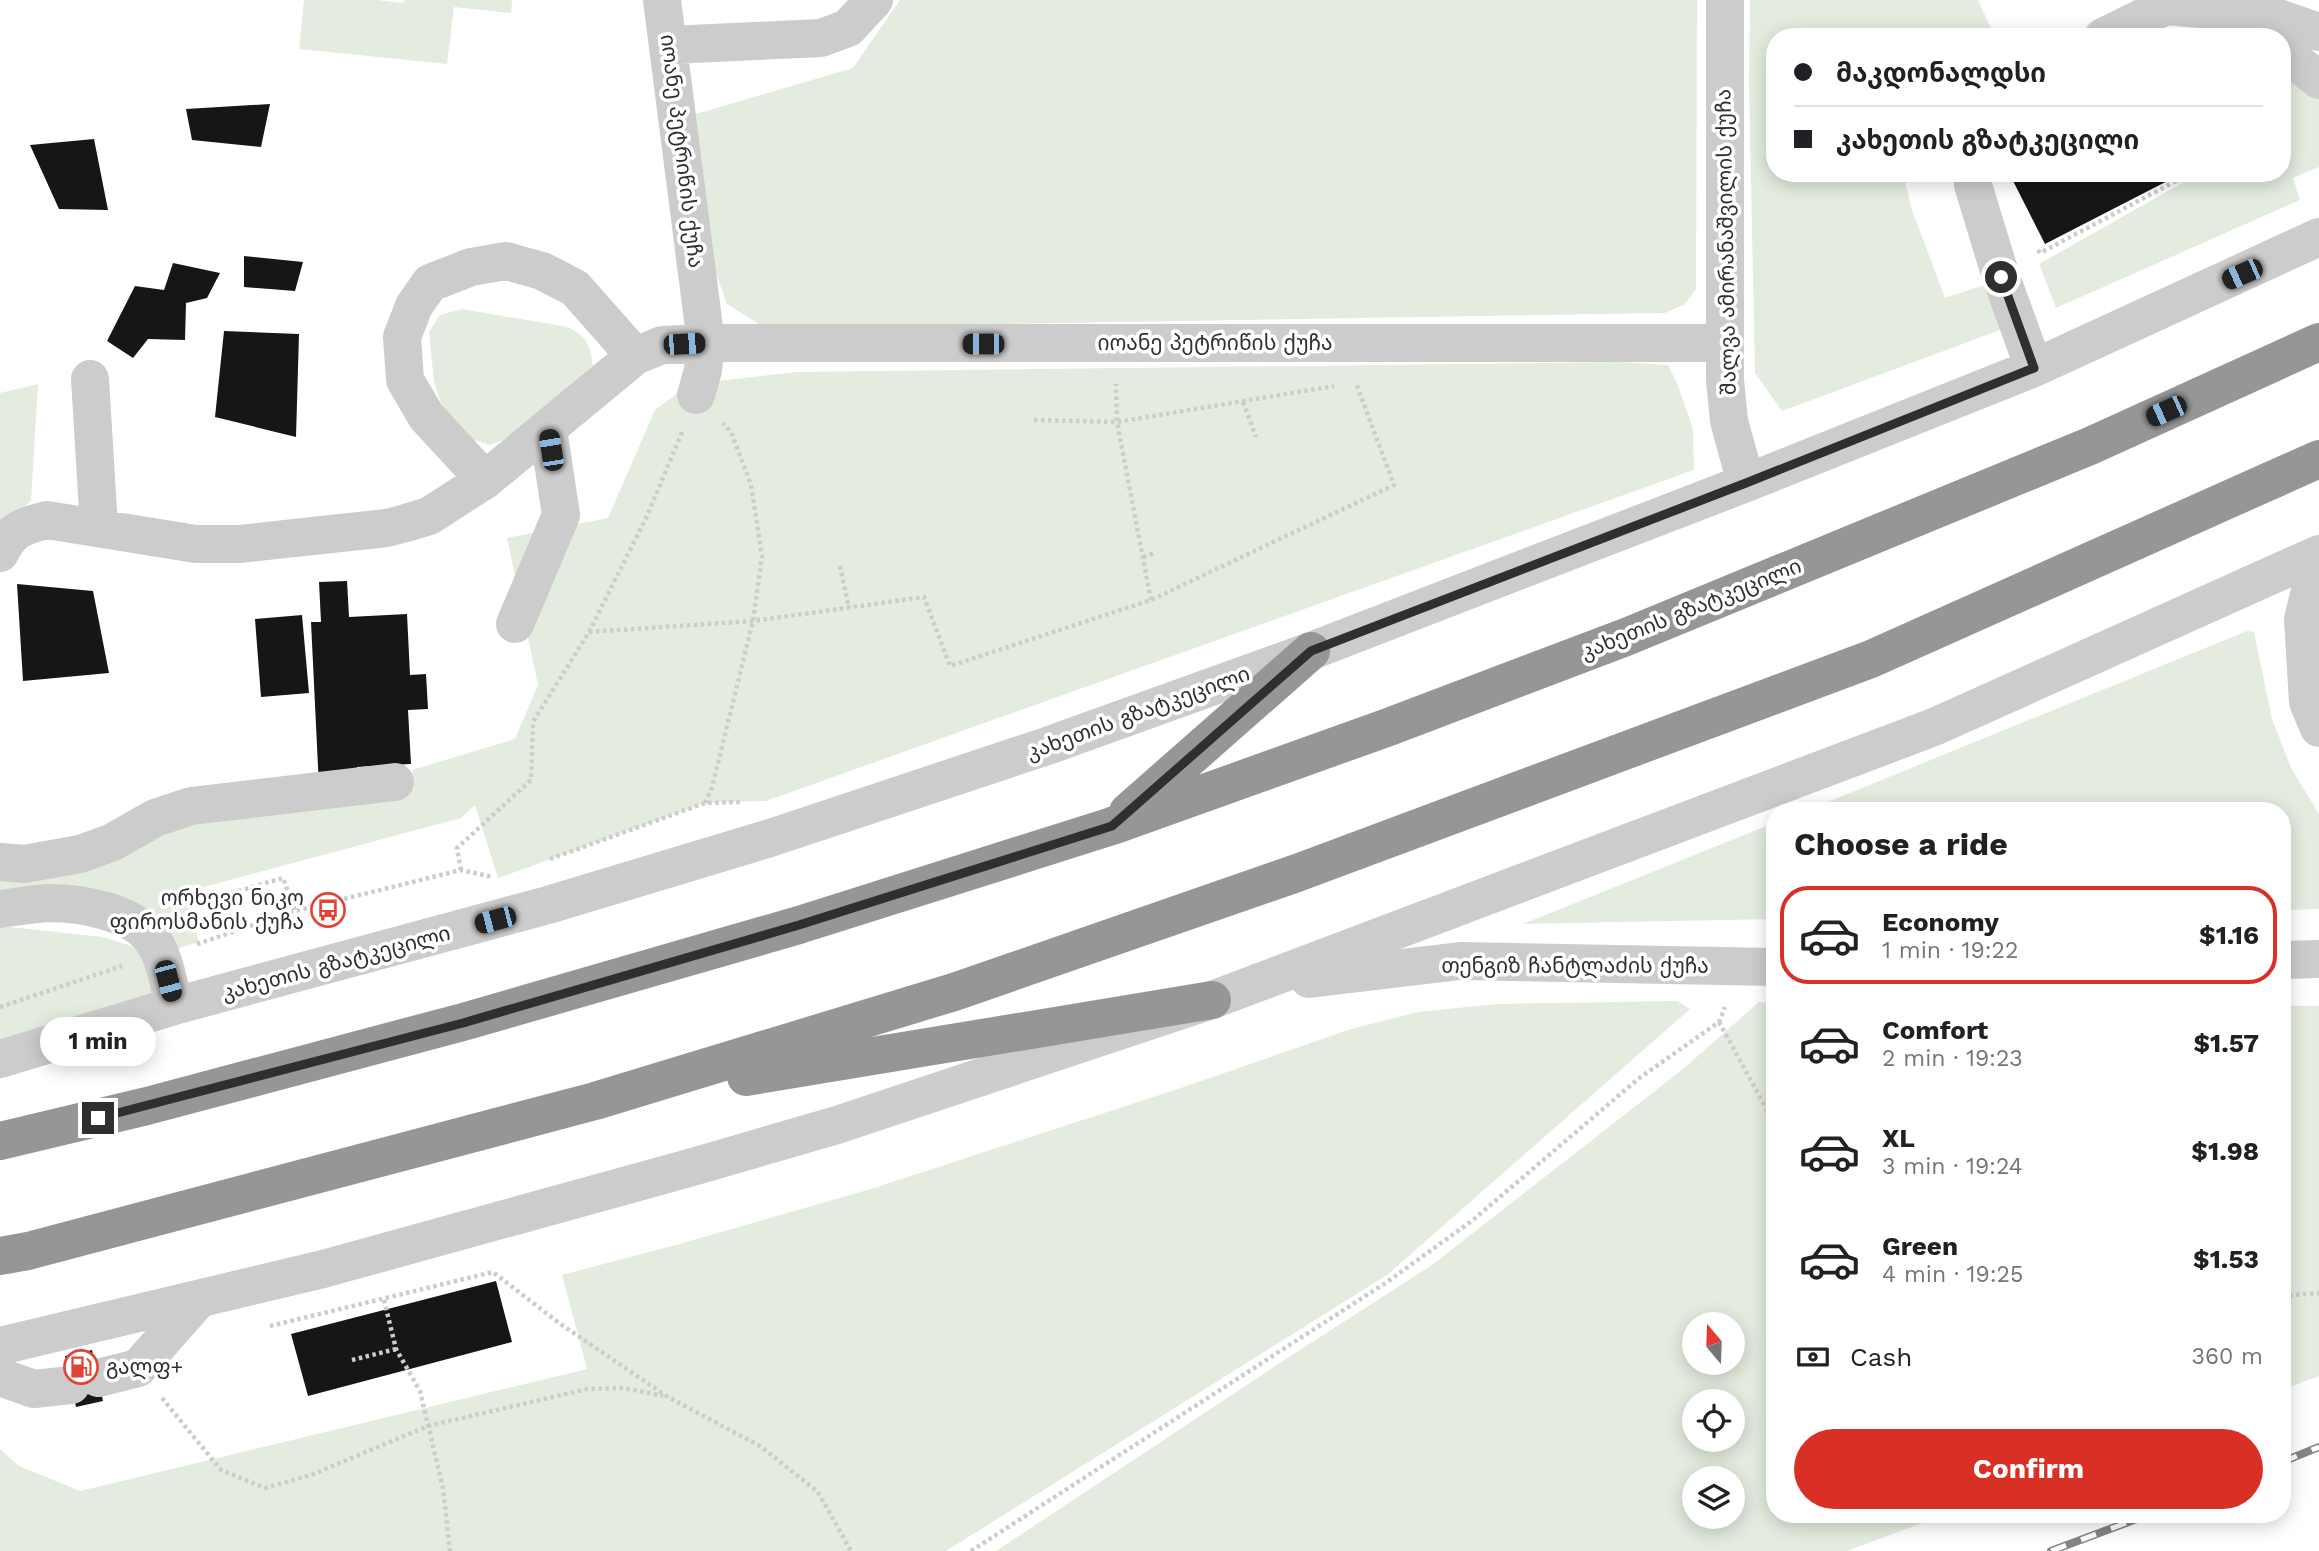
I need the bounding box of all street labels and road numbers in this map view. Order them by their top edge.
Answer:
street label: იოანე პეტრიწის ქუჩა [656,33,709,269]
street label: შალვა ამირანაშვილის ქუჩა [1710,89,1742,395]
street label: იოანე პეტრიწის ქუჩა [1097,330,1333,355]
street label: კახეთის გზატკეცილი [1577,553,1805,665]
street label: კახეთის გზატკეცილი [1023,660,1253,766]
street label: კახეთის გზატკეცილი [219,920,453,1006]
street label: თენგიზ ჩანტლაძის ქუჩა [1441,953,1709,979]

